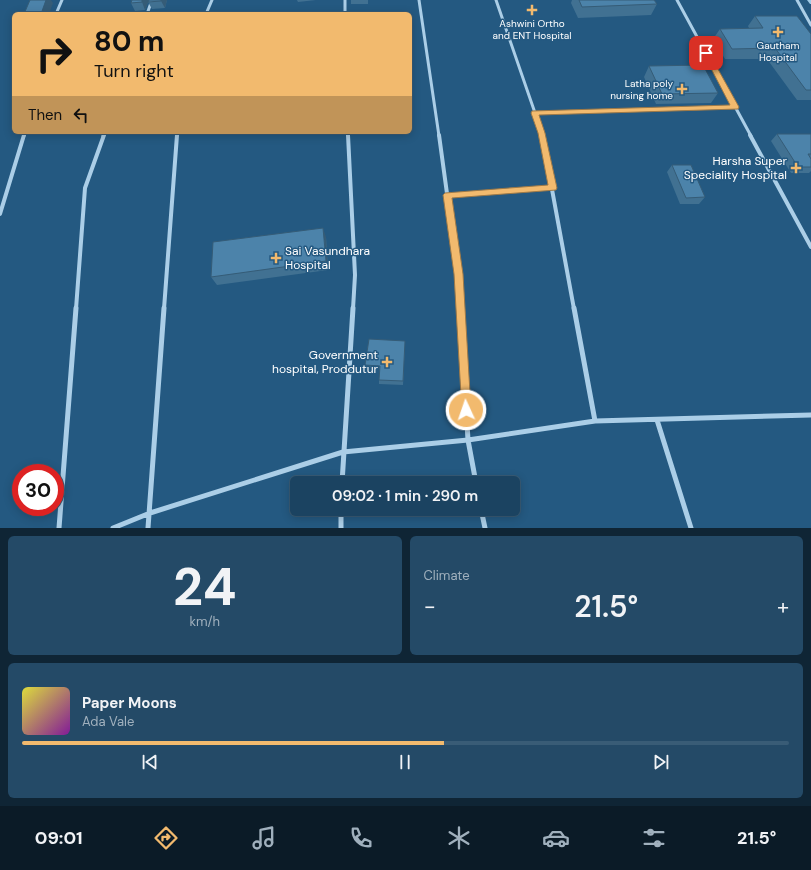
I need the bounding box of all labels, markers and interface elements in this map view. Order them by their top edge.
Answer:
marker: Ashwini Ortho and ENT Hospital [526,4,538,16]
place label: Ashwini Ortho and ENT Hospital [493,17,571,42]
text: 80 m [94,23,164,60]
marker: Gautham Hospital [772,26,784,38]
icon: right [28,28,80,80]
pin [689,36,723,70]
place label: Gautham Hospital [757,39,799,64]
icon: arrive [695,42,717,64]
text: Turn right [94,59,174,83]
place label: Latha poly nursing home [610,77,673,102]
marker: Latha poly nursing home [676,83,688,95]
icon: left [70,104,92,126]
text: Then [28,105,62,125]
place label: Harsha Super Speciality Hospital [684,153,788,183]
marker: Harsha Super Speciality Hospital [790,162,802,174]
place label: Sai Vasundhara Hospital [285,243,370,273]
marker: Sai Vasundhara Hospital [270,252,282,264]
place label: Government hospital, Proddutur [272,347,379,377]
marker: Government hospital, Proddutur [381,356,393,368]
position arrow [445,389,487,431]
speed limit sign: 30 [12,464,64,516]
text: 09:02 · 1 min · 290 m [332,486,478,506]
text: 24 [173,553,236,621]
text: Climate [424,567,470,584]
text: 21.5° [574,587,638,626]
text: − [424,592,436,621]
text: + [777,592,789,621]
text: km/h [189,613,220,630]
text: Paper Moons [82,693,177,713]
text: Ada Vale [82,713,134,730]
icon: previous [139,751,161,773]
icon: pause [394,751,416,773]
icon: next [650,751,672,773]
icon: directions [152,824,180,852]
icon: music [250,824,278,852]
icon: phone [347,824,375,852]
icon: climate [445,824,473,852]
icon: car [542,824,570,852]
icon: filters [640,824,668,852]
text: 09:01 [35,826,83,850]
text: 21.5° [737,826,776,850]

